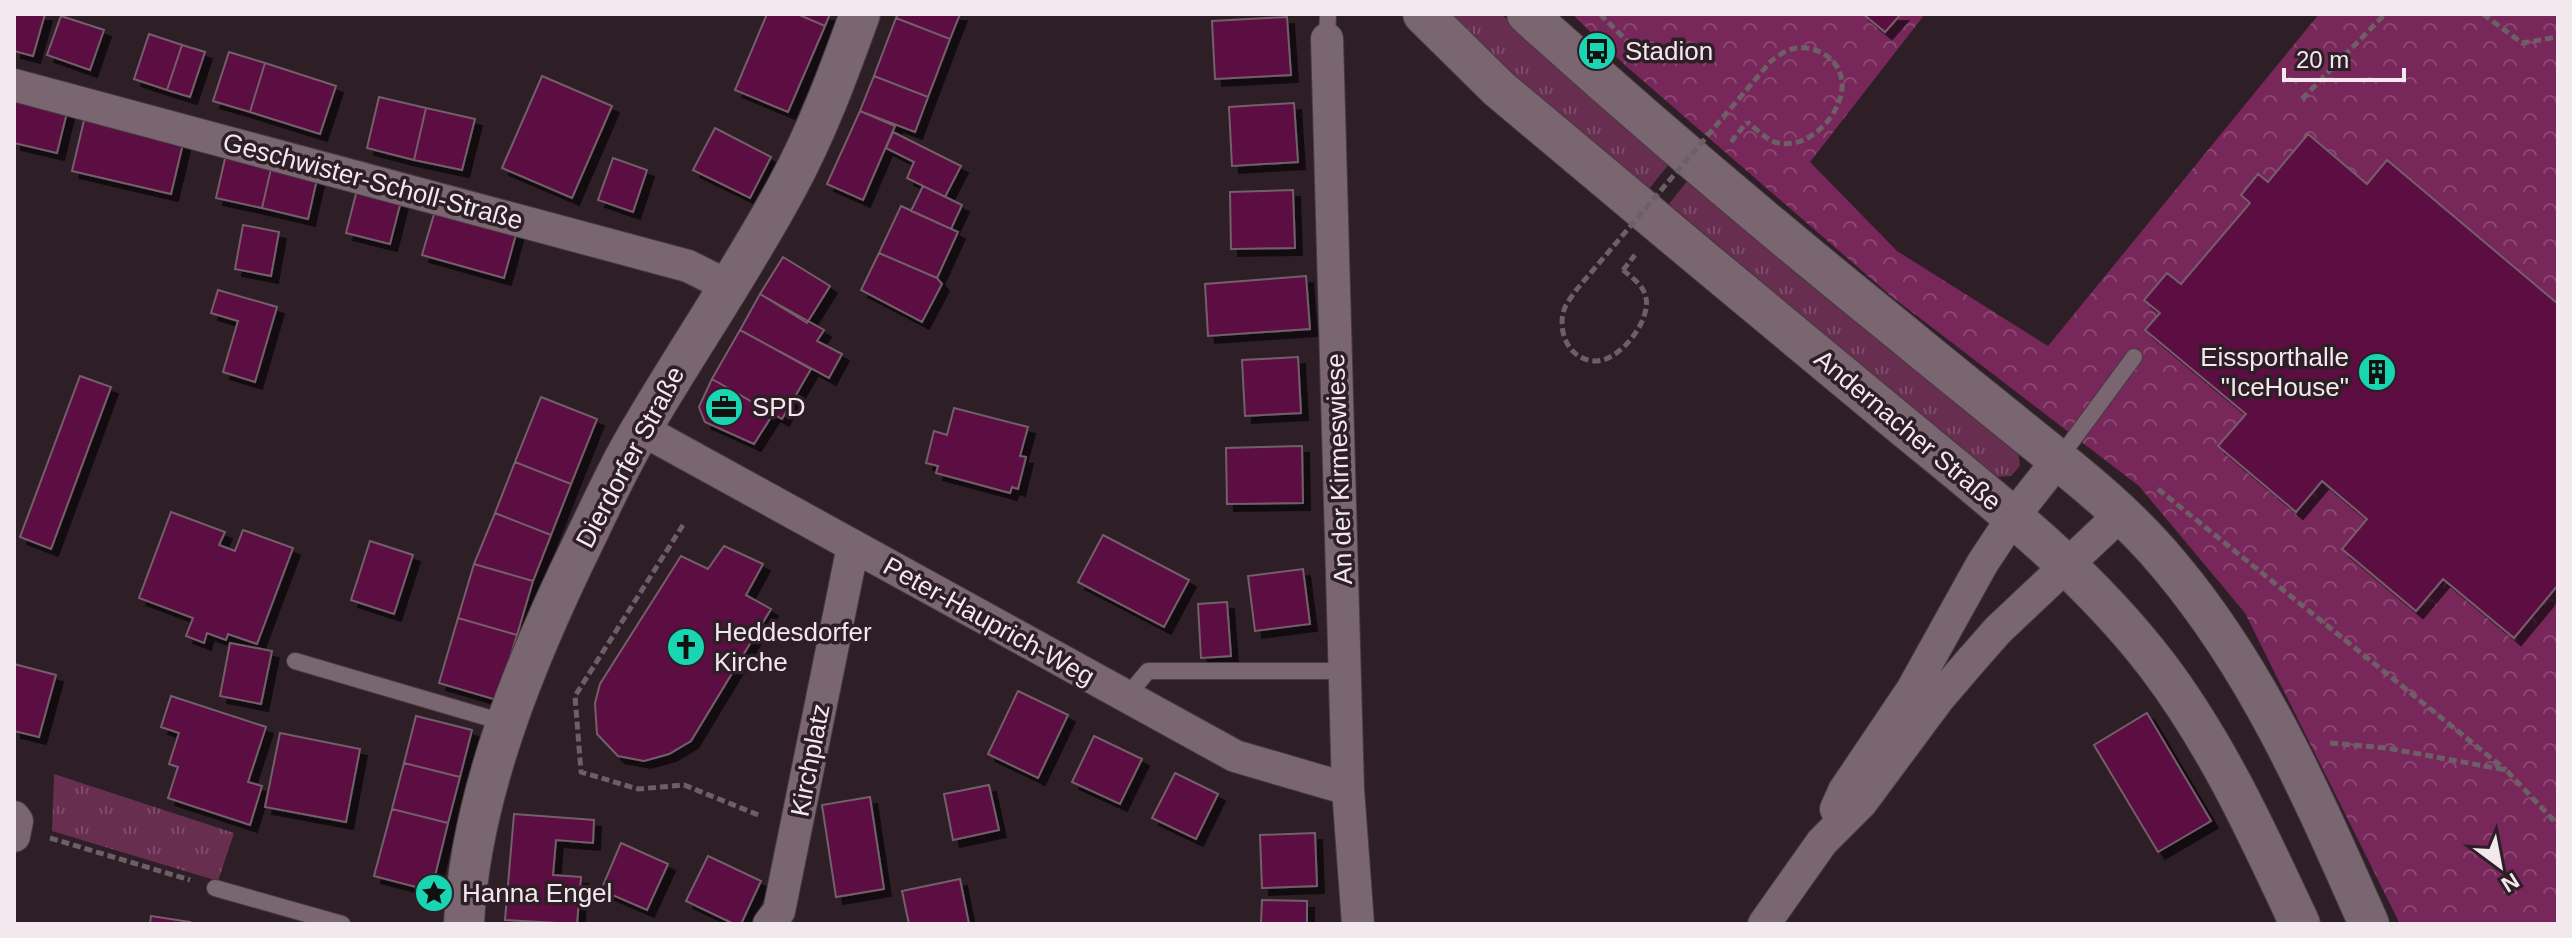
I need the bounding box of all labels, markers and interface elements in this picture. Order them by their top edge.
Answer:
bus stop icon: Stadion [1576,30,1618,72]
scale bar [2284,32,2404,82]
place label: Stadion [1625,36,1713,66]
text: 20 m [2296,46,2349,73]
street label: Geschwister-Scholl-Straße [220,126,526,236]
place label: Eissporthalle "IceHouse" [2200,342,2349,402]
street label: Andernacher Straße [1809,343,2007,517]
building icon: Eissporthalle "IceHouse" [2356,351,2398,393]
street label: An der Kirmeswiese [1320,353,1358,585]
street label: Dierdorfer Straße [570,361,690,553]
office icon: SPD [703,386,745,428]
place label: SPD [752,392,805,422]
street label: Peter-Hauprich-Weg [878,551,1100,691]
place label: Heddesdorfer Kirche [714,617,872,677]
church icon: Heddesdorfer Kirche [665,626,707,668]
street label: Kirchplatz [784,701,836,819]
north arrow [2460,826,2540,906]
text: N [2497,868,2524,897]
place icon: Hanna Engel [413,872,455,914]
place label: Hanna Engel [462,878,612,908]

